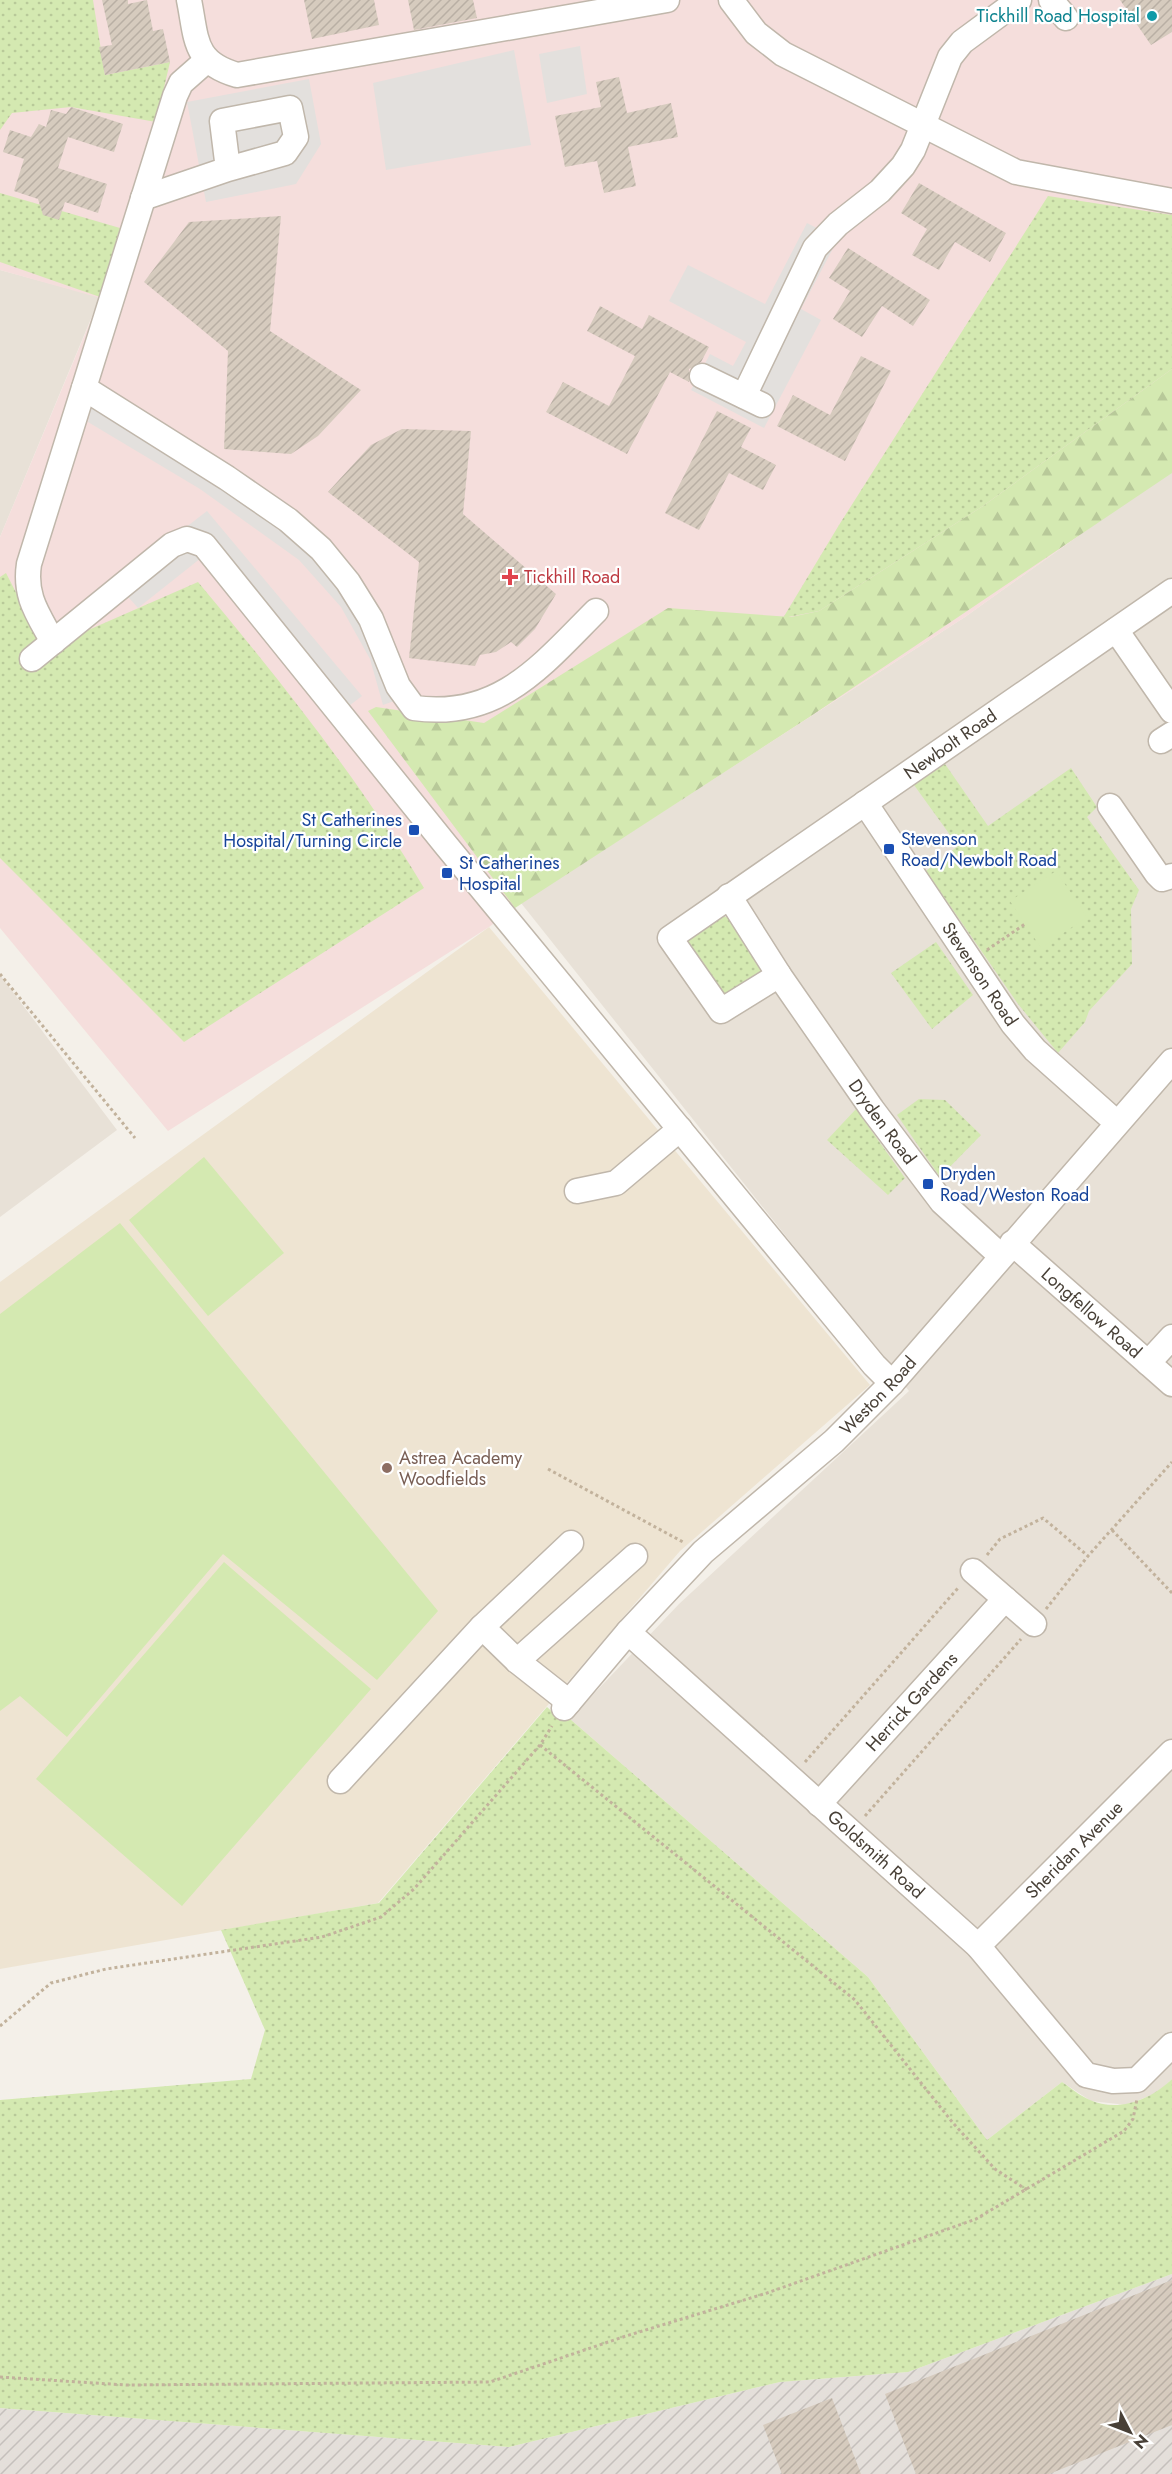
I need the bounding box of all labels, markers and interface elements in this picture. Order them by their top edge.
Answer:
place label: Tickhill Road Hospital [976,3,1140,29]
marker: Tickhill Road Hospital [1145,9,1159,23]
place label: Tickhill Road [524,564,620,590]
marker: Tickhill Road [501,568,519,586]
street label: Newbolt Road [898,703,1002,786]
place label: St Catherines Hospital/Turning Circle [223,807,402,854]
marker: St Catherines Hospital/Turning Circle [407,823,421,837]
place label: Stevenson Road/Newbolt Road [901,826,1057,873]
marker: Stevenson Road/Newbolt Road [882,842,896,856]
place label: St Catherines Hospital [459,850,559,897]
marker: St Catherines Hospital [440,866,454,880]
street label: Stevenson Road [935,917,1024,1031]
street label: Dryden Road [842,1074,922,1170]
place label: Dryden Road/Weston Road [940,1161,1089,1208]
marker: Dryden Road/Weston Road [921,1177,935,1191]
street label: Longfellow Road [1035,1262,1148,1365]
street label: Weston Road [834,1351,923,1441]
place label: Astrea Academy Woodfields [399,1445,522,1492]
marker: Astrea Academy Woodfields [380,1461,394,1475]
street label: Herrick Gardens [860,1646,964,1757]
street label: Sheridan Avenue [1019,1795,1129,1905]
street label: Goldsmith Road [822,1804,930,1905]
north arrow [1100,2402,1160,2462]
text: N [1128,2429,1154,2454]

